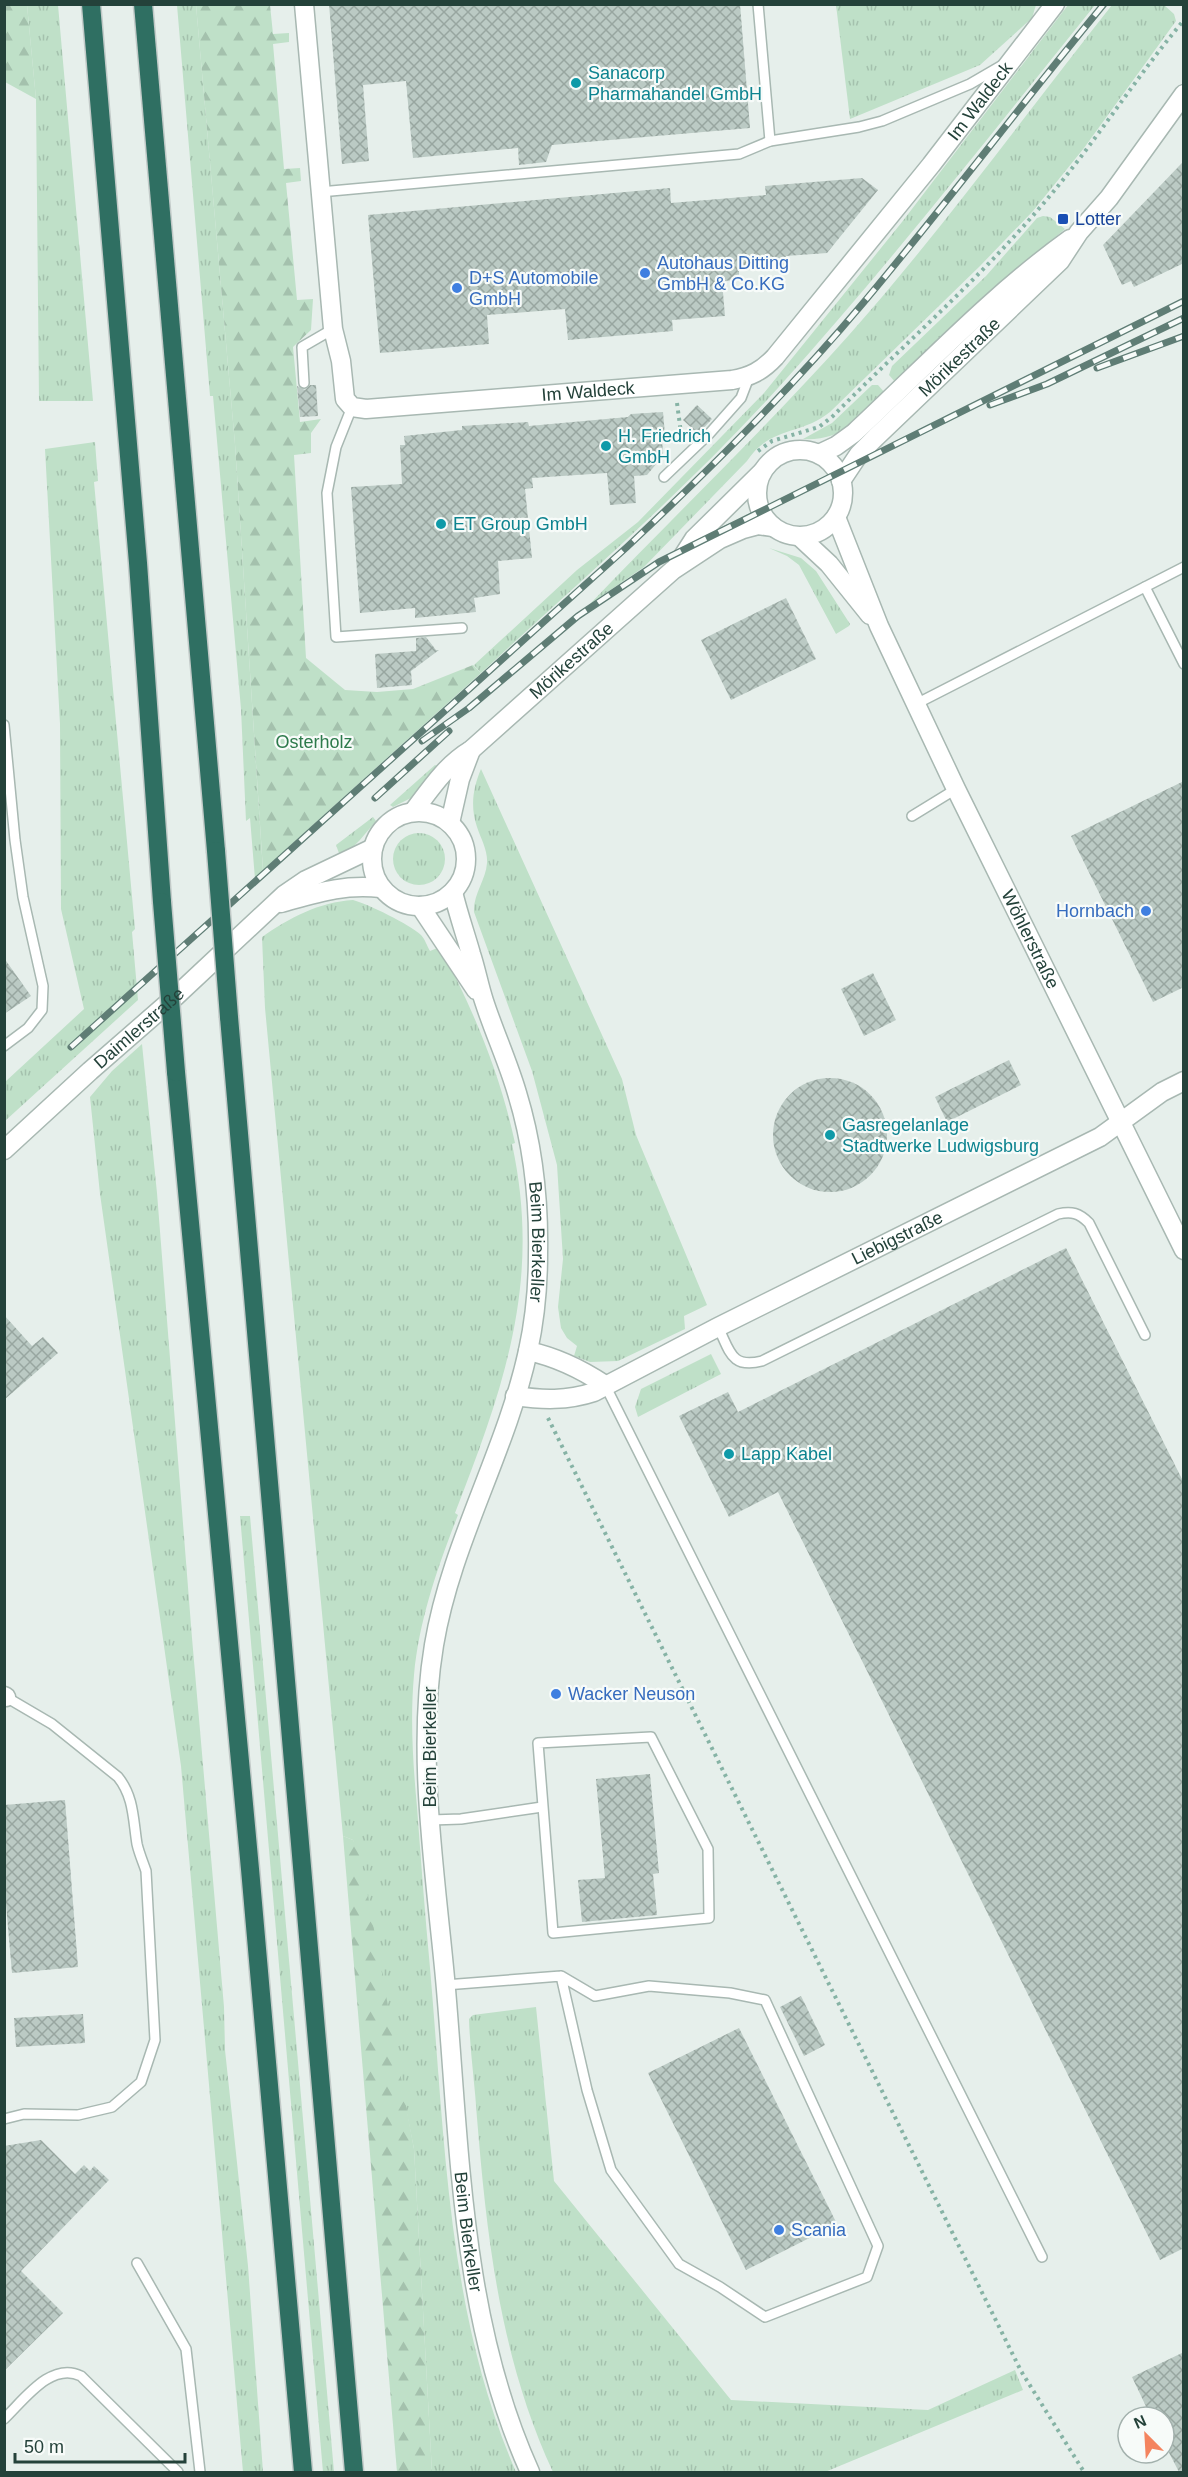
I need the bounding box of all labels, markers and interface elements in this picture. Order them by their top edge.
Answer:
street label: Im Waldeck [944,57,1017,144]
place label: Sanacorp Pharmahandel GmbH [588,63,762,104]
marker: Sanacorp Pharmahandel GmbH [569,76,583,90]
place label: Lotter [1075,209,1121,229]
marker: Lotter [1056,212,1070,226]
place label: Autohaus Ditting GmbH & Co.KG [657,253,789,294]
marker: Autohaus Ditting GmbH & Co.KG [638,266,652,280]
place label: D+S Automobile GmbH [469,268,599,309]
marker: D+S Automobile GmbH [450,281,464,295]
street label: Mörikestraße [915,314,1004,401]
street label: Im Waldeck [541,378,636,405]
place label: H. Friedrich GmbH [618,426,711,467]
marker: H. Friedrich GmbH [599,439,613,453]
place label: ET Group GmbH [453,514,588,534]
marker: ET Group GmbH [434,517,448,531]
street label: Mörikestraße [526,618,617,703]
park label: Osterholz [275,732,353,752]
street label: Wöhlerstraße [997,886,1063,992]
place label: Hornbach [1056,901,1134,921]
marker: Hornbach [1139,904,1153,918]
street label: Daimlerstraße [90,983,188,1073]
place label: Gasregelanlage Stadtwerke Ludwigsburg [842,1115,1039,1156]
marker: Gasregelanlage Stadtwerke Ludwigsburg [823,1128,837,1142]
street label: Beim Bierkeller [525,1180,548,1303]
street label: Liebigstraße [848,1207,946,1269]
place label: Lapp Kabel [741,1444,832,1464]
marker: Lapp Kabel [722,1447,736,1461]
place label: Wacker Neuson [568,1684,695,1704]
street label: Beim Bierkeller [420,1686,440,1808]
marker: Wacker Neuson [549,1687,563,1701]
street label: Beim Bierkeller [451,2171,486,2293]
place label: Scania [791,2220,847,2240]
marker: Scania [772,2223,786,2237]
north arrow [1116,2405,1176,2465]
text: N [1131,2412,1149,2432]
scale bar [15,2426,184,2464]
text: 50 m [24,2437,64,2457]

